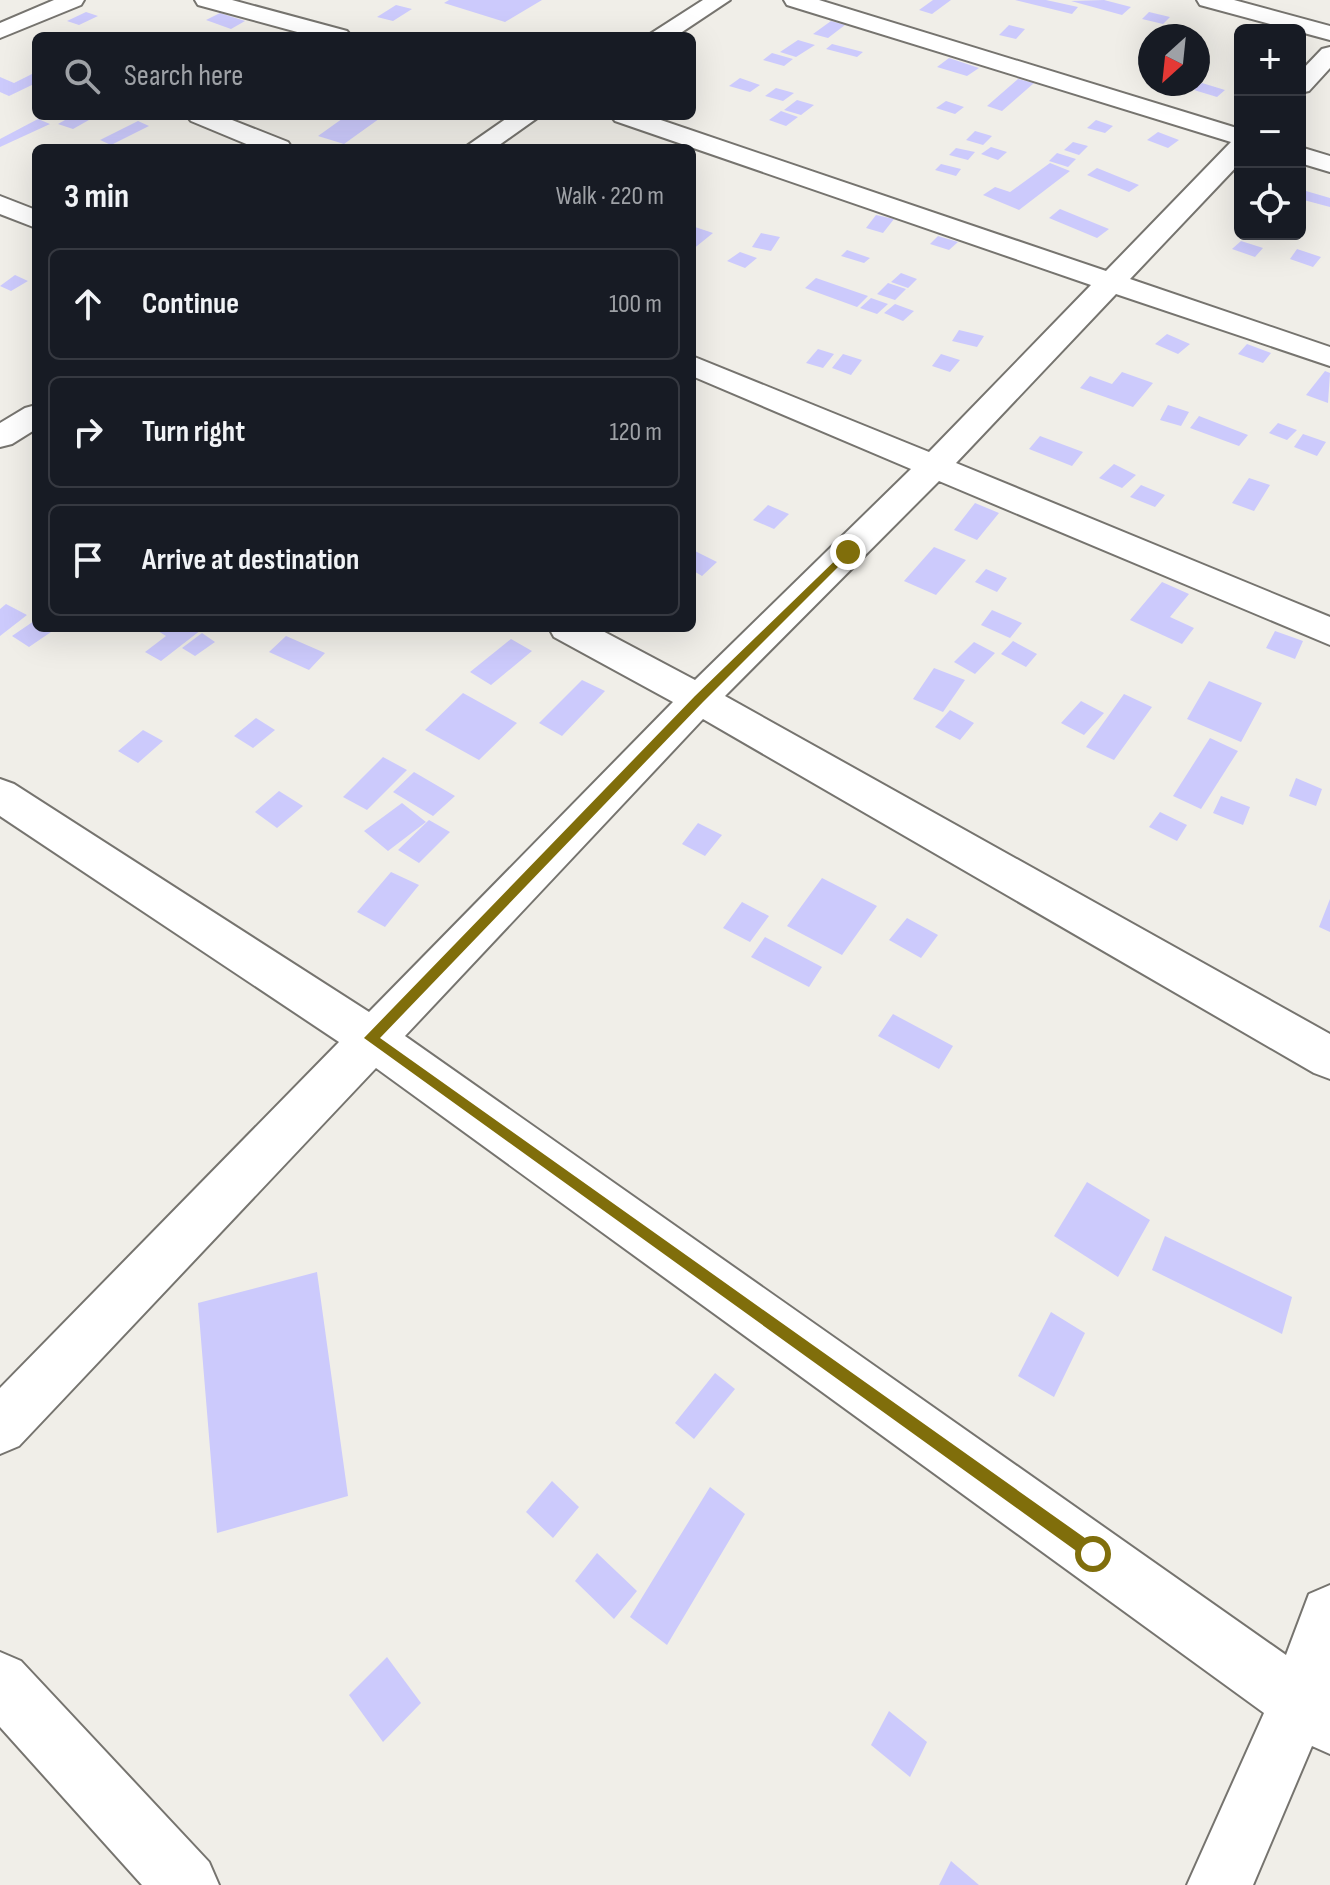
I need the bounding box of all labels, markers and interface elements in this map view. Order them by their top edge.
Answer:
north arrow [1138,24,1210,96]
map controls [1234,24,1306,240]
button: + [1234,24,1306,96]
search box [32,32,696,120]
icon: search [60,54,104,98]
text: Search here [124,58,243,94]
button: − [1234,96,1306,168]
button: locate [1234,168,1306,240]
text: 3 min [64,176,129,217]
text: Walk · 220 m [556,181,664,212]
icon: ahead [66,282,110,326]
text: Continue [142,286,239,322]
text: 100 m [609,289,662,320]
icon: right [66,410,110,454]
text: Turn right [142,414,245,450]
text: 120 m [609,417,662,448]
route end [830,534,866,570]
icon: arrive [66,538,110,582]
text: Arrive at destination [142,542,359,578]
route start [1075,1536,1111,1572]

